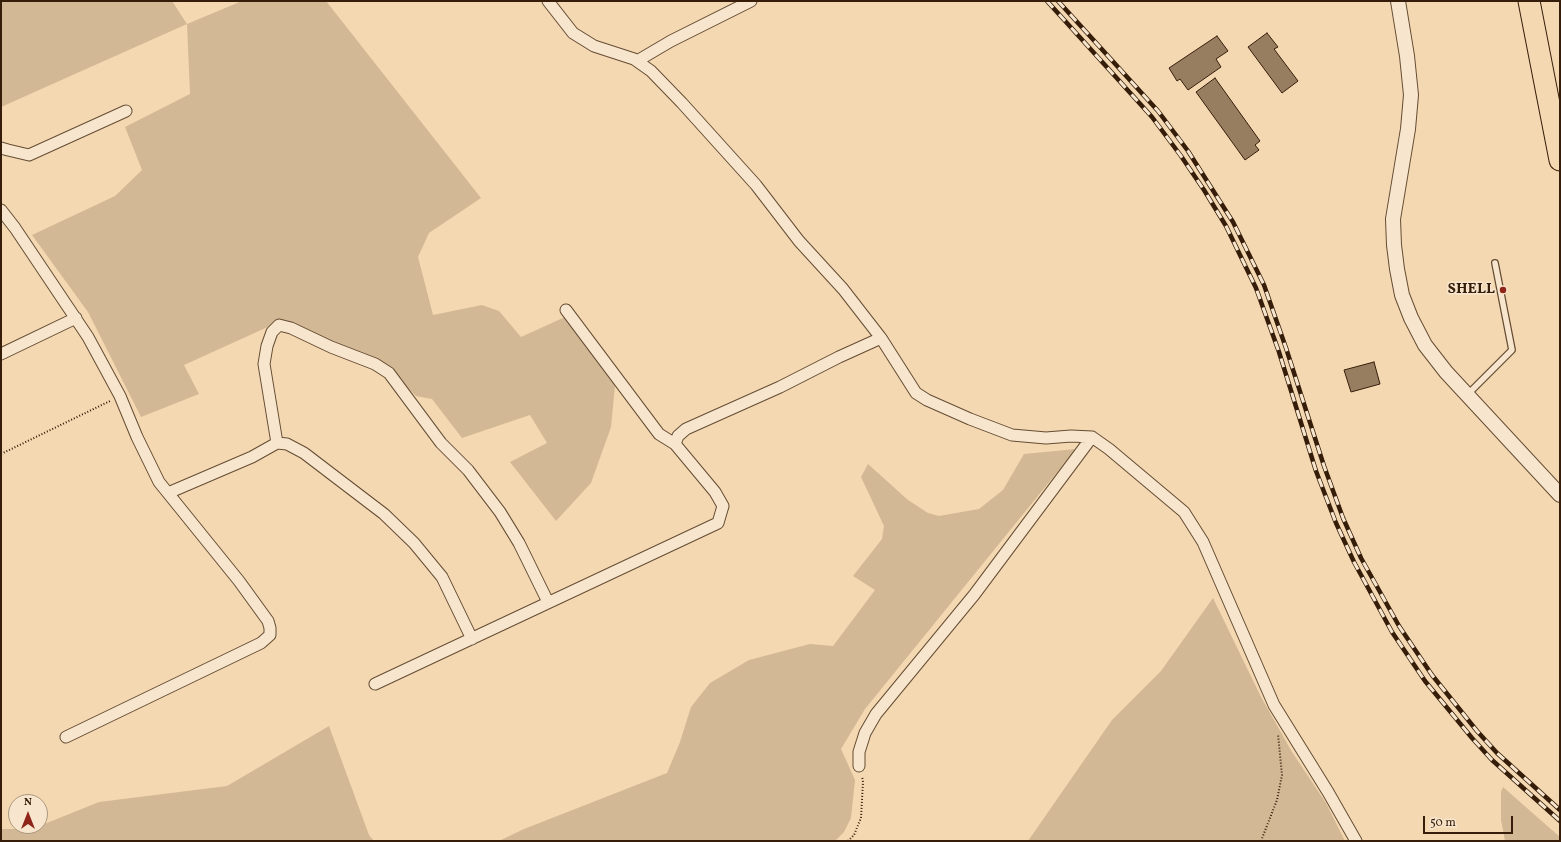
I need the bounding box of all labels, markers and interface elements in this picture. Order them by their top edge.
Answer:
place label: SHELL [1448,281,1495,299]
marker: SHELL [1498,285,1508,295]
north arrow [8,794,48,834]
text: N [24,795,32,810]
scale bar [1425,808,1515,834]
text: 50 m [1430,815,1456,831]

